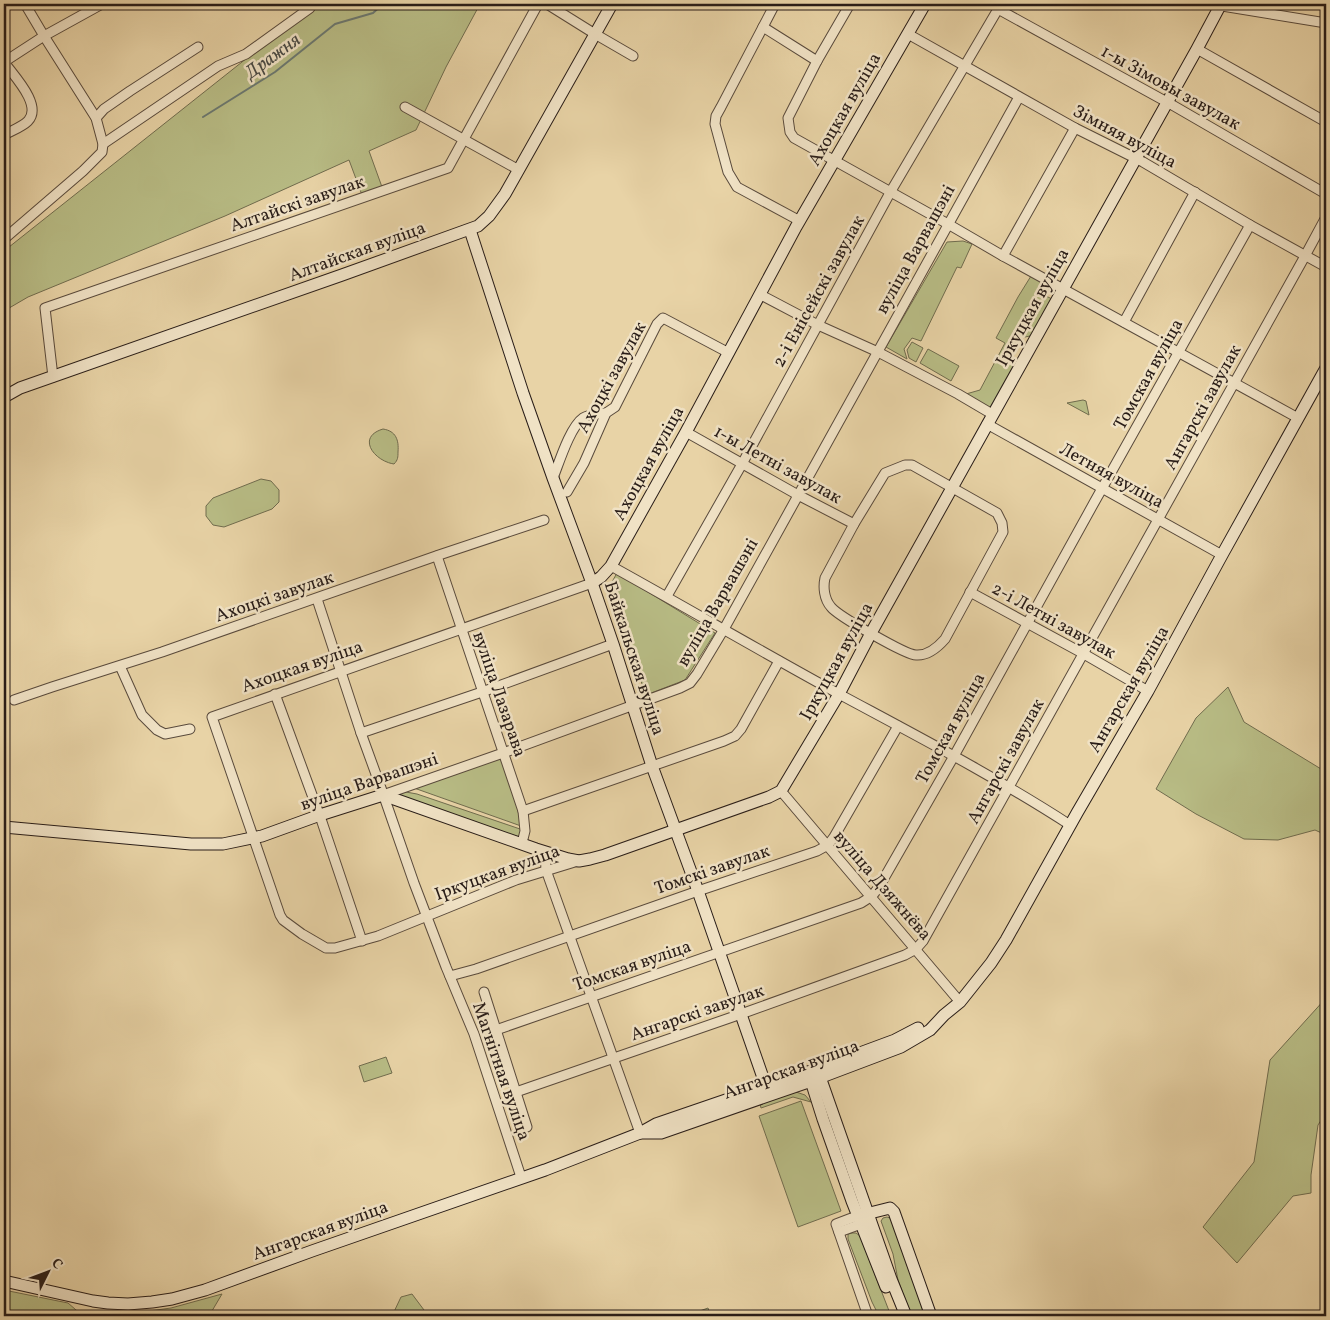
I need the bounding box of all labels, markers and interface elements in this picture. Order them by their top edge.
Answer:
water label: Дражня [238,27,307,87]
street label: 1-ы Зімовы завулак [1096,40,1245,137]
street label: Ахоцкая вуліца [803,49,888,171]
street label: Зімняя вуліца [1068,99,1181,175]
street label: Алтайскі завулак [227,170,368,239]
street label: вуліца Варвашэні [870,181,962,319]
street label: 2-і Енісейскі завулак [767,211,872,372]
street label: Алтайская вуліца [286,216,429,289]
street label: Іркуцкая вуліца [990,244,1076,371]
street label: Томская вуліца [1108,315,1190,435]
street label: Ахоцкі завулак [571,317,653,438]
street label: Ангарскі завулак [1159,340,1248,475]
street label: Ахоцкая вуліца [608,402,691,525]
street label: 1-ы Летні завулак [709,420,846,511]
street label: Летняя вуліца [1055,437,1168,515]
street label: вуліца Варвашэні [671,534,765,671]
street label: Ахоцкі завулак [212,565,337,629]
street label: 2-і Летні завулак [987,577,1120,666]
street label: Байкальская вуліца [597,578,670,739]
street label: Іркуцкая вуліца [794,598,880,725]
street label: Ангарская вуліца [1083,622,1176,758]
street label: вуліца Лазарава [465,628,532,761]
street label: Ахоцкая вуліца [238,635,367,700]
street label: Томская вуліца [910,669,992,789]
street label: Ангарскі завулак [962,694,1051,829]
street label: вуліца Варвашэні [297,747,442,818]
street label: вуліца Дзяжнёва [827,825,937,947]
street label: Іркуцкая вуліца [431,839,564,908]
street label: Томскі завулак [652,839,774,902]
street label: Томская вуліца [570,934,695,998]
street label: Ангарскі завулак [627,979,768,1048]
street label: Магнітная вуліца [465,999,536,1144]
street label: Ангарская вуліца [720,1034,863,1107]
street label: Ангарская вуліца [249,1195,392,1268]
north arrow [22,1248,72,1298]
text: С [46,1255,67,1274]

